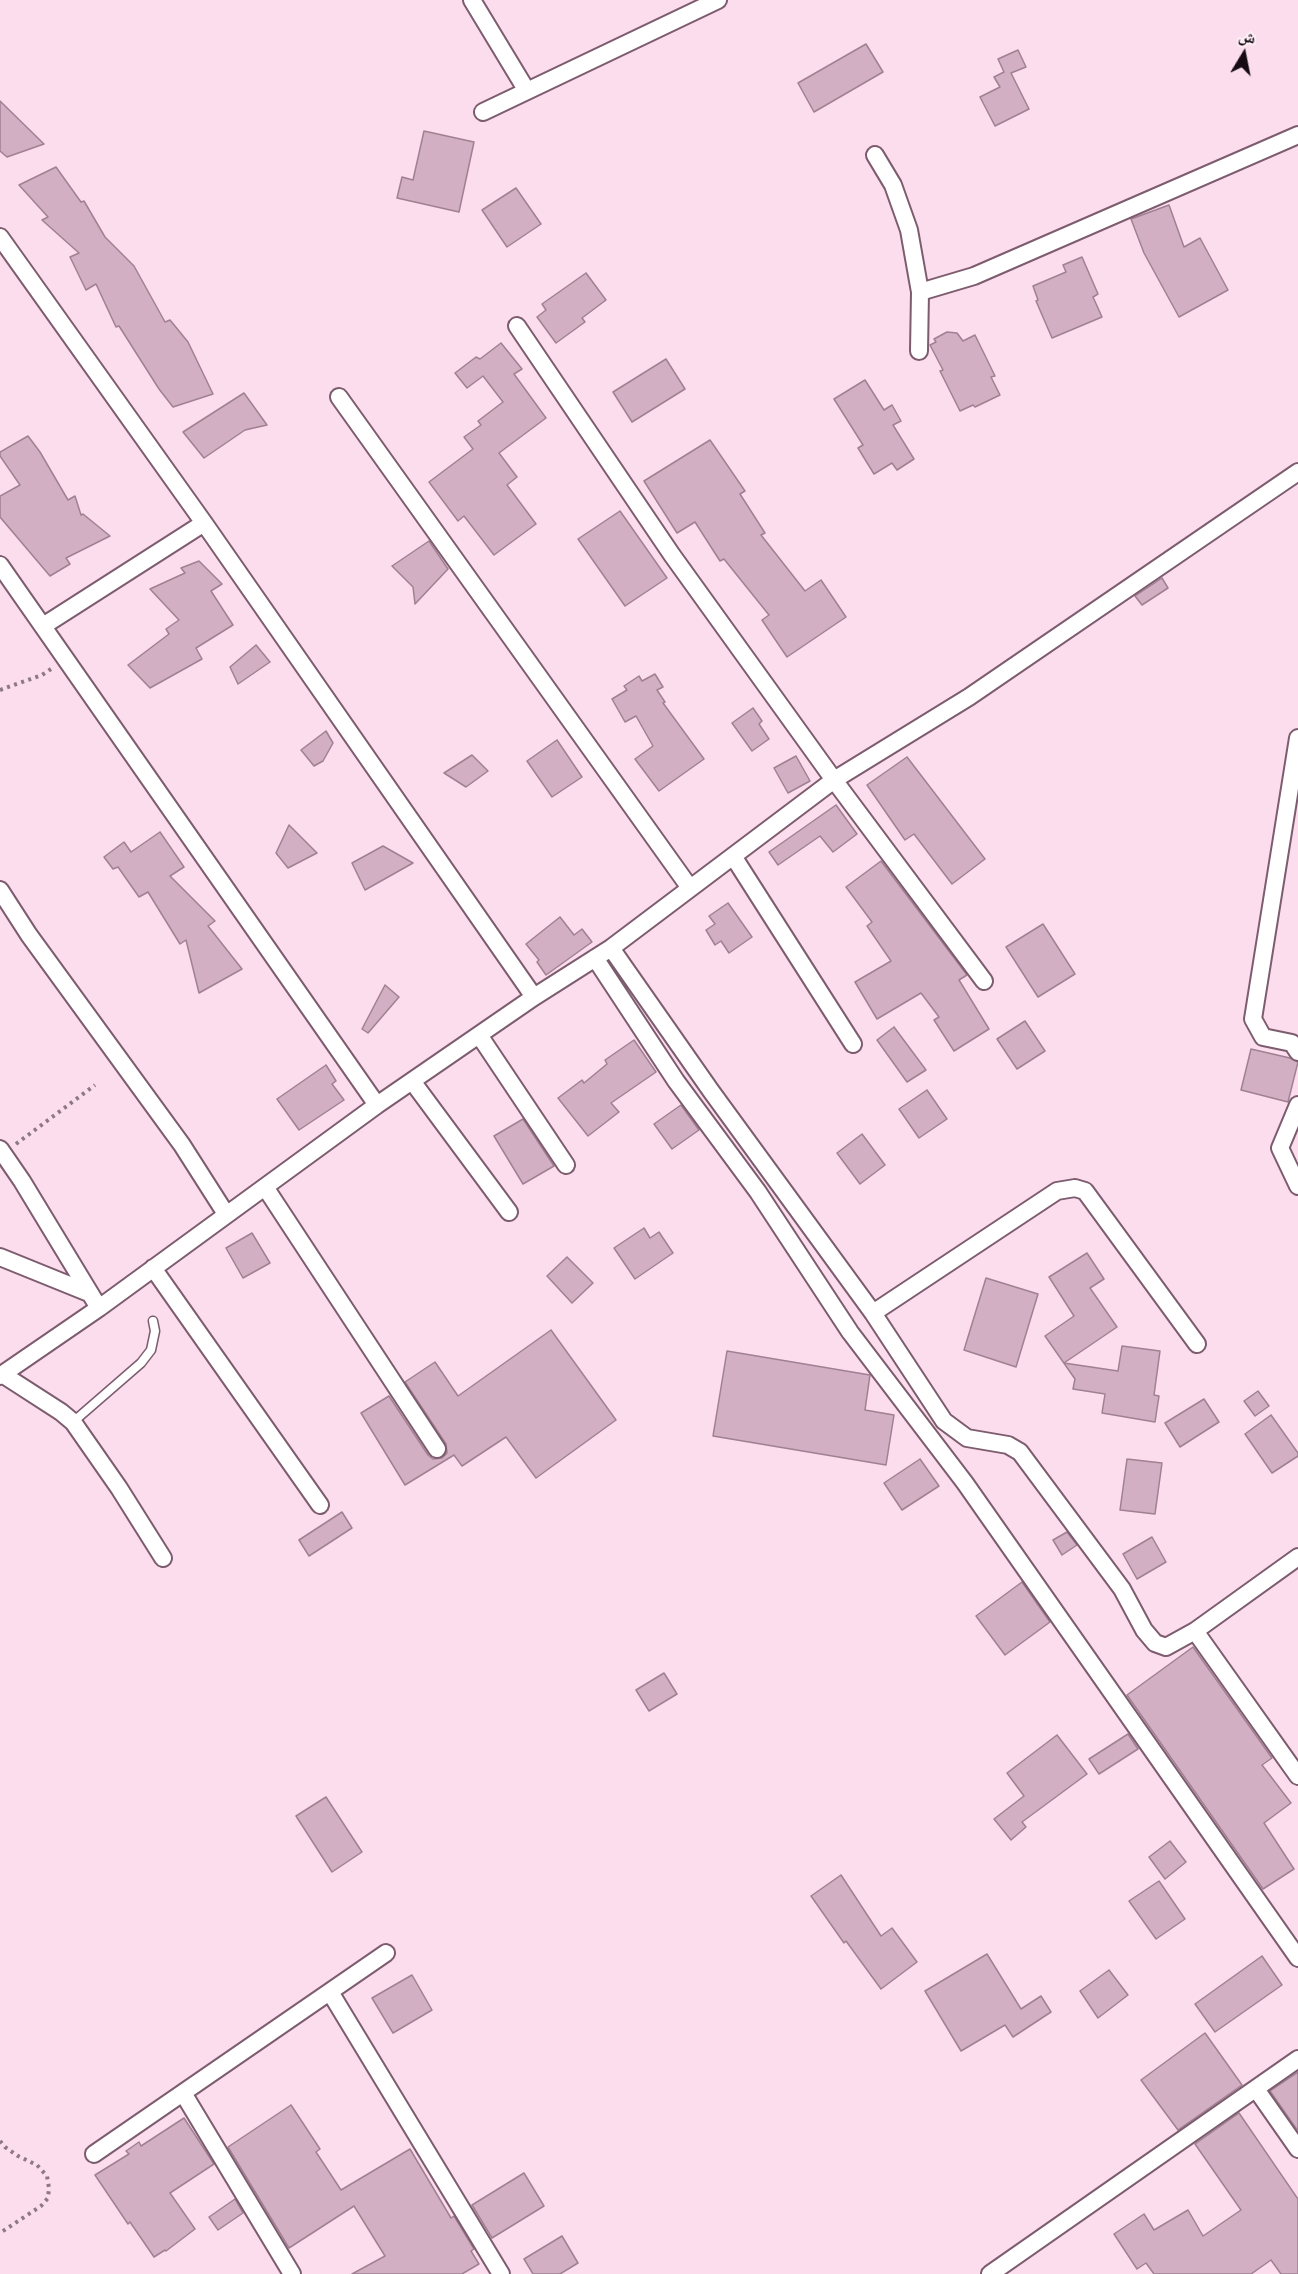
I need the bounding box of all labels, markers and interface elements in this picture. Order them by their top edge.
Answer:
north arrow [1214,24,1274,84]
text: ش [1237,25,1257,48]

